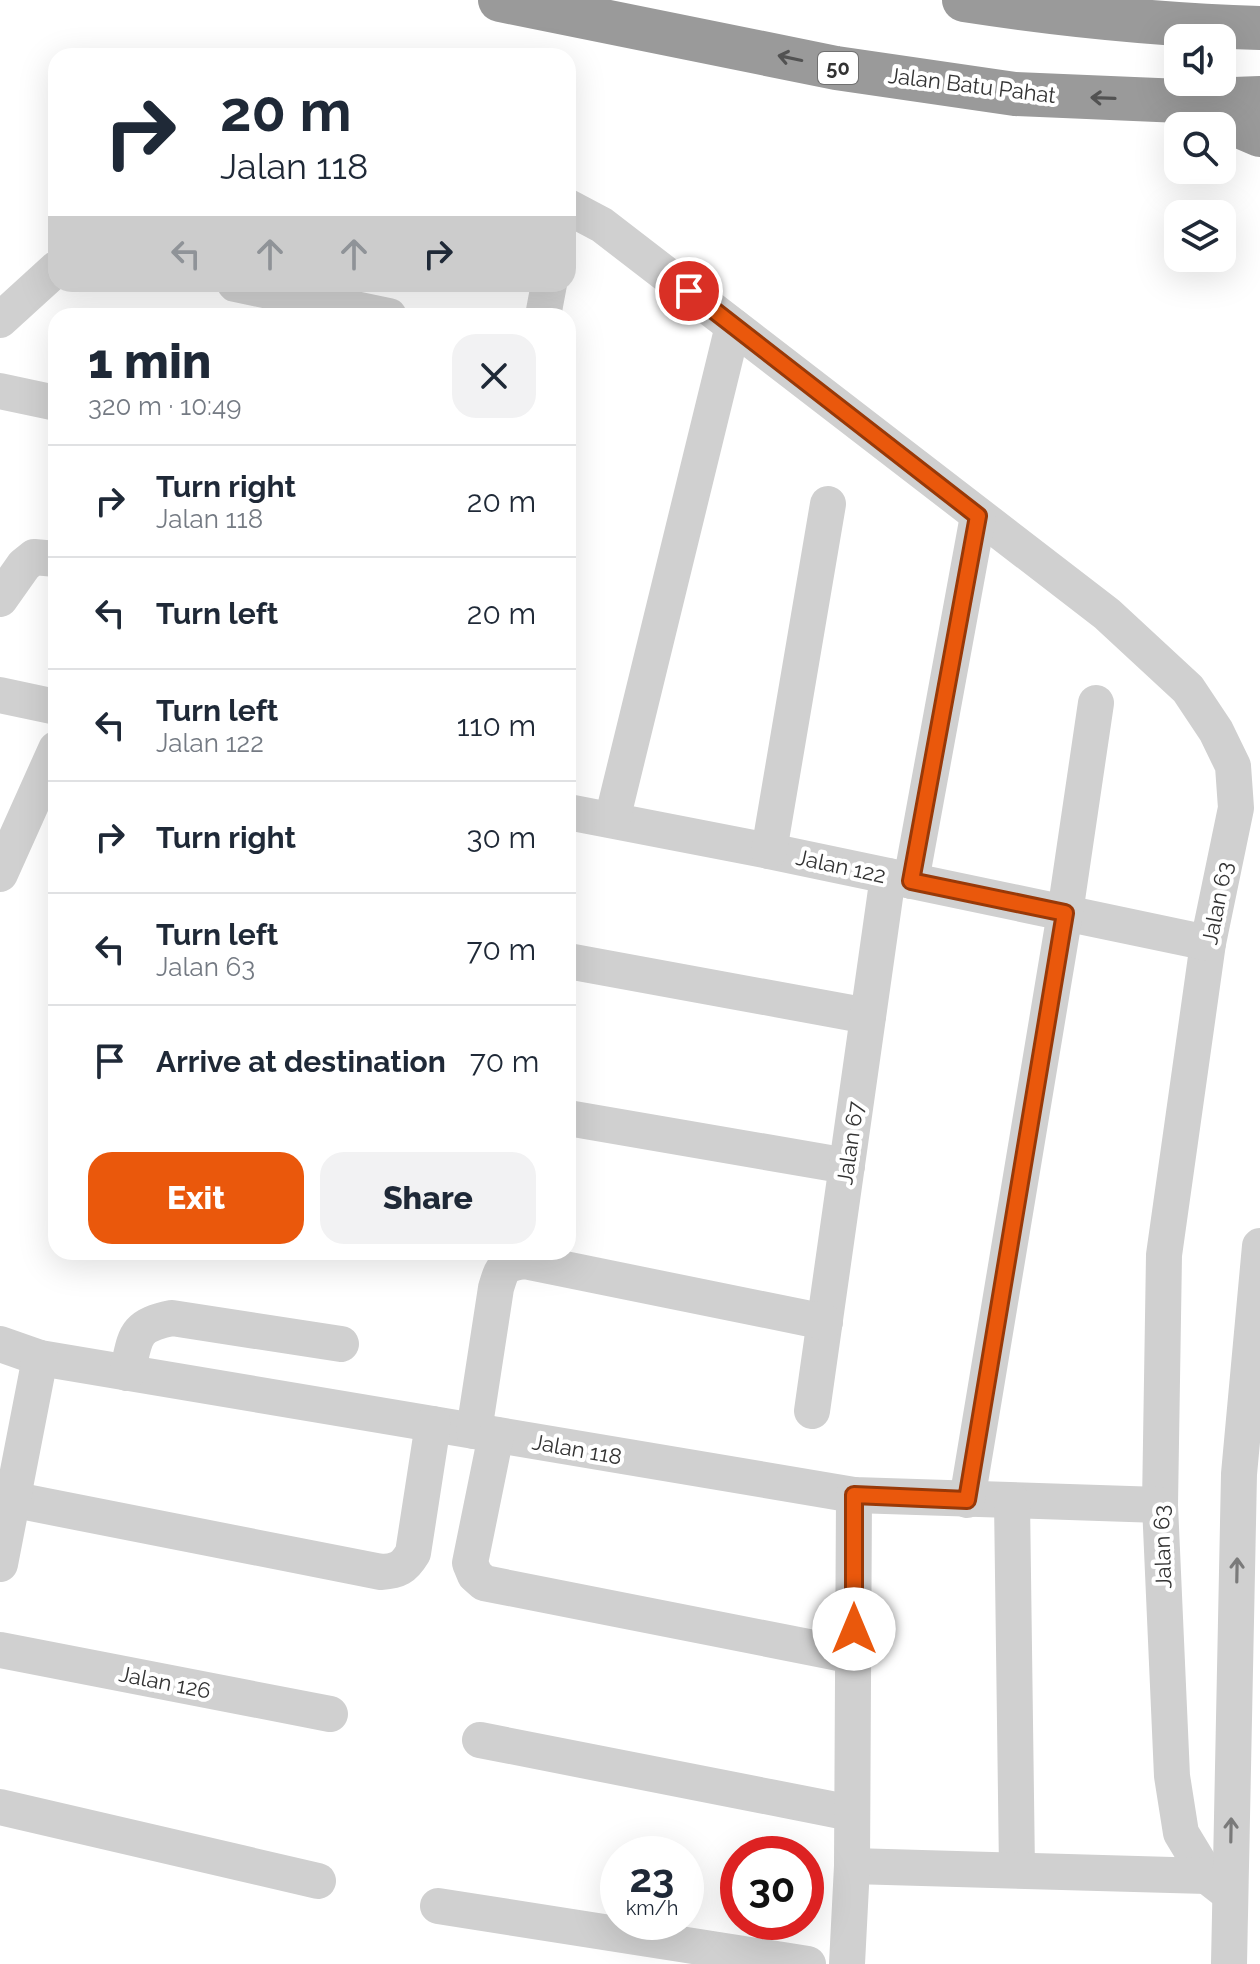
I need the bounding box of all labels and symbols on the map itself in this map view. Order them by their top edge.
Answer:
one-way arrow [777,50,803,65]
road number: 50 [818,52,858,84]
street label: Jalan Batu Pahat [887,62,1058,108]
one-way arrow [1090,90,1117,105]
pin [655,257,723,325]
street label: Jalan 122 [794,844,888,888]
street label: Jalan 63 [1196,859,1238,947]
street label: Jalan 67 [831,1099,869,1186]
street label: Jalan 118 [530,1428,624,1470]
street label: Jalan 63 [1148,1505,1176,1589]
one-way arrow [1229,1557,1245,1584]
position arrow [812,1587,896,1671]
street label: Jalan 126 [117,1660,213,1704]
one-way arrow [1223,1817,1239,1844]
speed limit sign: 30 [720,1836,824,1940]

